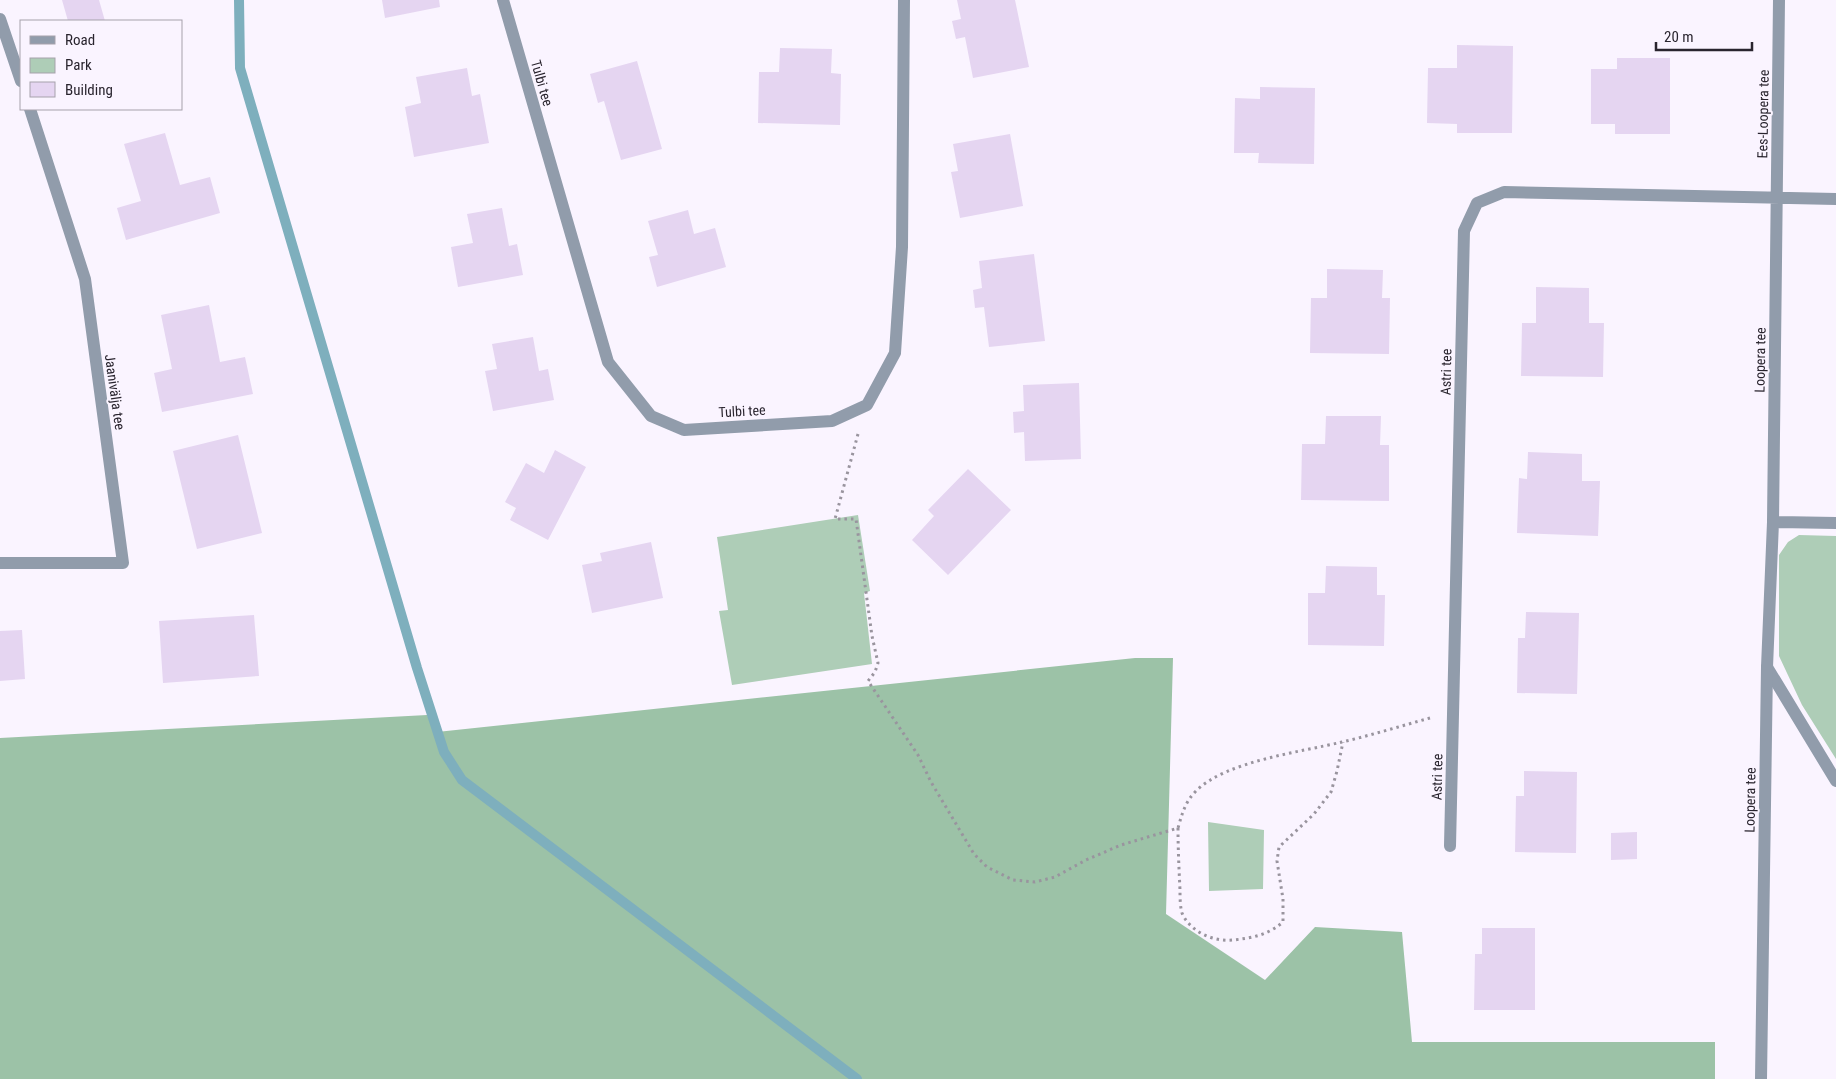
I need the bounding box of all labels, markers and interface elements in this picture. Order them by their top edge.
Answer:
legend [20,20,182,110]
scale bar [1656,20,1752,52]
text: 20 m [1664,28,1694,46]
text: Road [65,31,95,49]
text: Park [65,56,92,74]
street label: Tulbi tee [528,58,556,108]
street label: Ees-Loopera tee [1754,69,1772,158]
text: Building [65,81,113,99]
street label: Loopera tee [1751,327,1769,393]
street label: Astri tee [1438,348,1454,395]
street label: Jaanivälja tee [102,353,128,431]
street label: Tulbi tee [718,402,766,420]
street label: Astri tee [1429,753,1445,800]
street label: Loopera tee [1741,767,1759,833]

